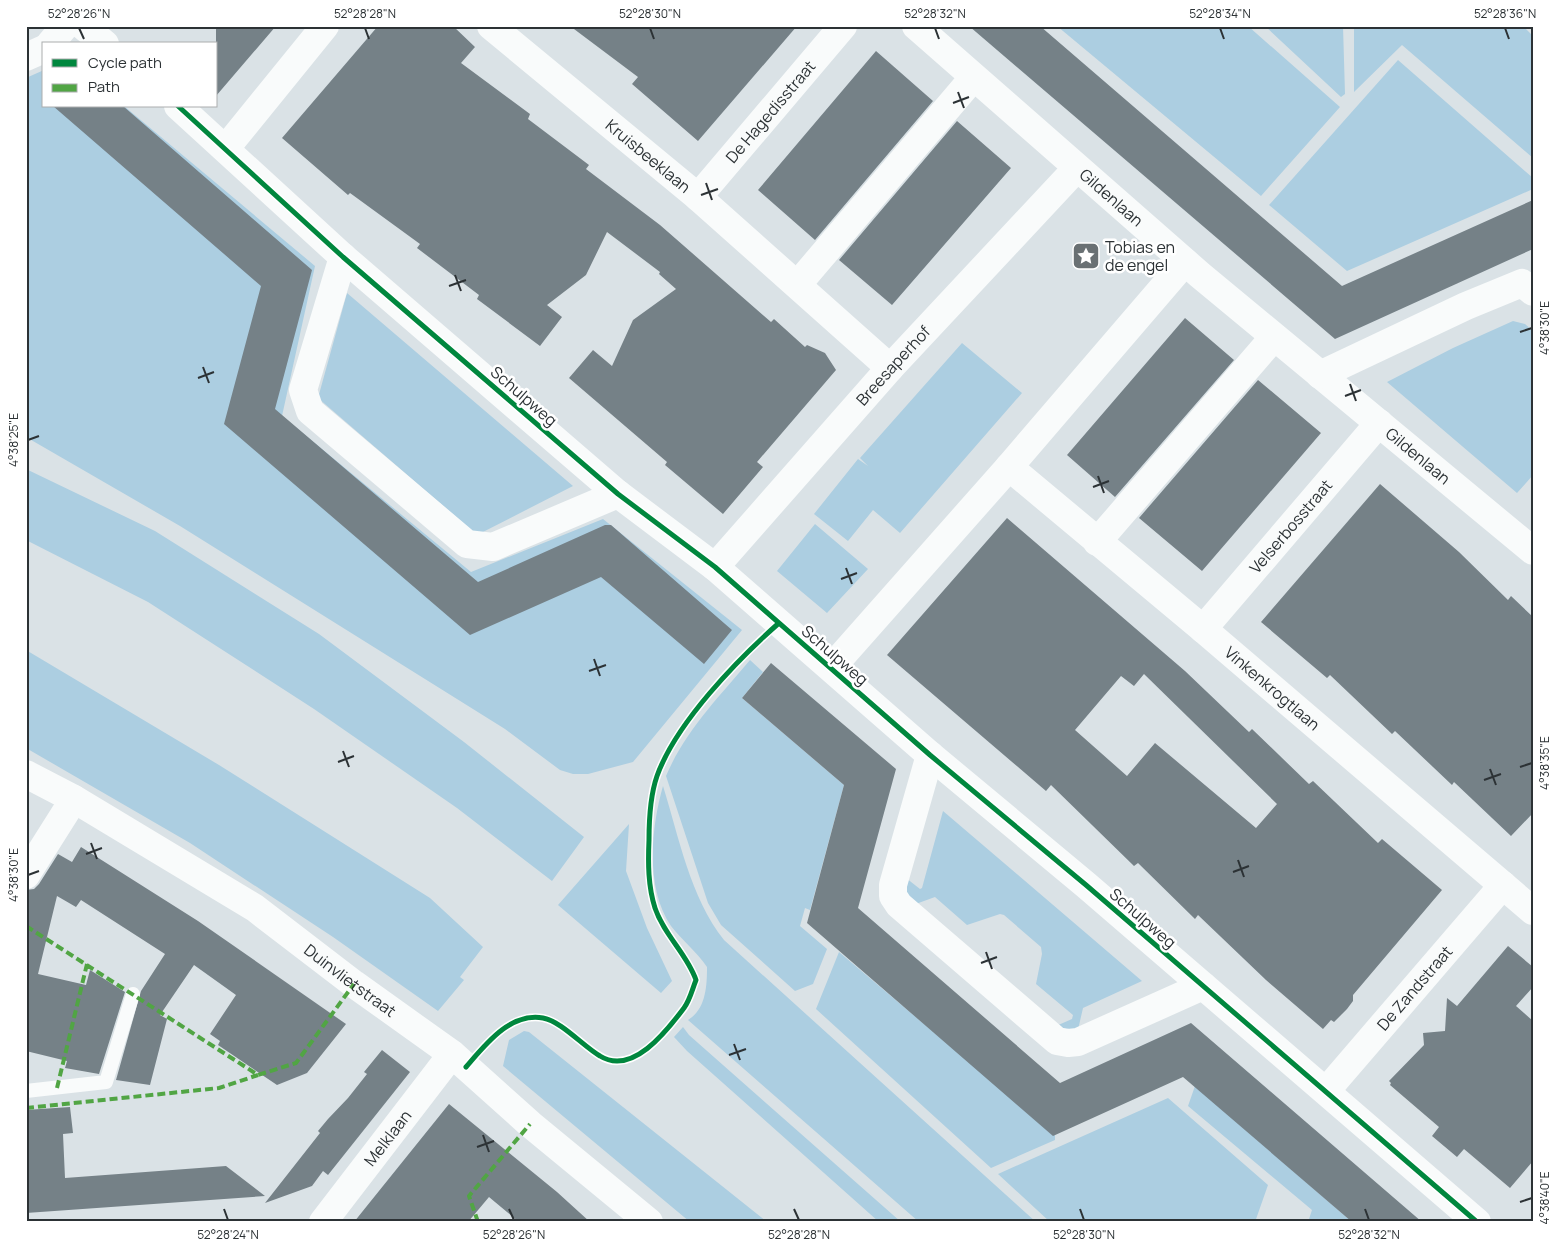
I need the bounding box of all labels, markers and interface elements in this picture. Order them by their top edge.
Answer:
text: 52°28'26"N [48,5,110,22]
text: 52°28'28"N [334,5,396,22]
text: 52°28'30"N [619,5,681,22]
text: 52°28'32"N [904,5,966,22]
text: 52°28'34"N [1189,5,1251,22]
text: 52°28'36"N [1474,5,1536,22]
legend [42,42,218,108]
text: Cycle path [88,52,162,73]
street label: De Hagedisstraat [721,56,820,168]
text: Path [88,76,120,97]
street label: Kruisbeeklaan [601,114,695,198]
street label: Gildenlaan [1075,163,1148,231]
place label: Tobias en de engel [1105,236,1175,276]
place icon: Tobias en de engel [1071,241,1101,271]
text: 4°38'30"E [1536,301,1553,355]
street label: Breesaperhof [851,321,935,410]
street label: Schulpweg [486,361,562,431]
text: 4°38'25"E [5,413,22,467]
street label: Gildenlaan [1381,422,1455,489]
street label: Velserbosstraat [1244,475,1337,578]
street label: Schulpweg [797,620,873,690]
street label: Vinkenkrogtlaan [1220,641,1325,735]
text: 4°38'35"E [1536,736,1553,790]
text: 4°38'30"E [5,848,22,902]
street label: Schulpweg [1105,883,1181,953]
street label: Duinvlietstraat [300,939,401,1022]
street label: De Zandstraat [1372,941,1457,1035]
street label: Melklaan [359,1105,416,1171]
text: 4°38'40"E [1536,1171,1553,1225]
text: 52°28'24"N [197,1226,259,1243]
text: 52°28'26"N [483,1226,545,1243]
text: 52°28'28"N [768,1226,830,1243]
text: 52°28'30"N [1053,1226,1115,1243]
text: 52°28'32"N [1338,1226,1400,1243]

